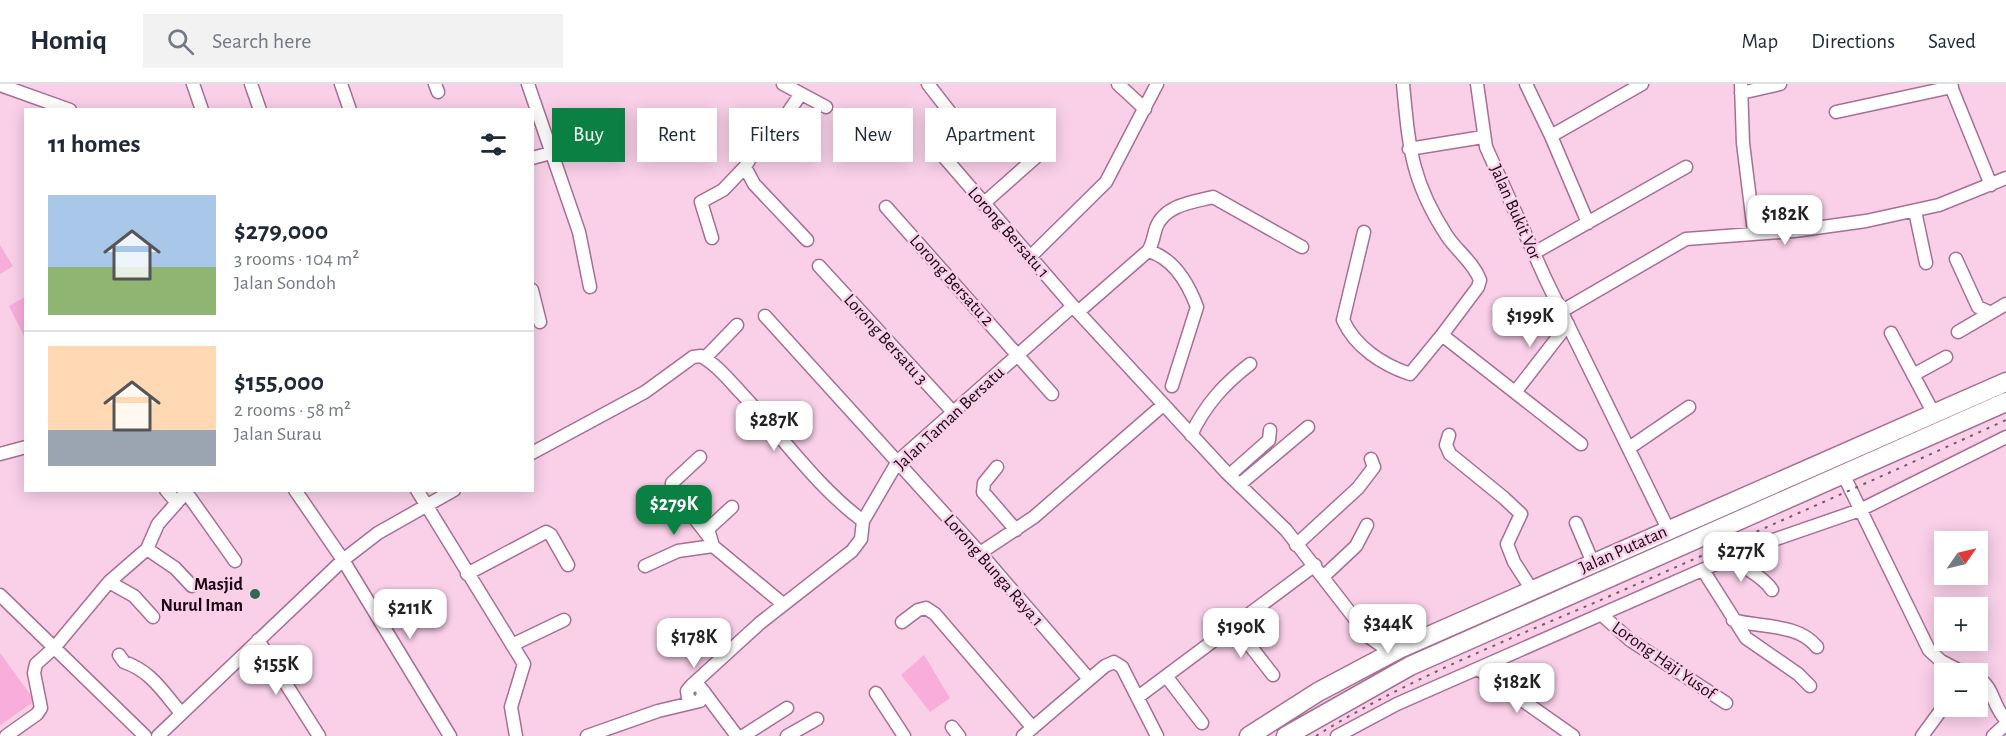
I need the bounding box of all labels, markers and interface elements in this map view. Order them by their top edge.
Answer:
search box [143,14,563,68]
icon: search [164,25,197,58]
text: Homiq [30,27,107,55]
text: Search here [212,30,312,52]
text: Map [1742,31,1778,52]
text: Directions [1811,31,1895,52]
text: Saved [1928,31,1976,52]
chip: Buy [552,108,625,162]
chip: Rent [637,108,717,162]
chip: Filters [729,108,821,162]
chip: New [833,108,913,162]
chip: Apartment [925,108,1056,162]
icon: filters [477,128,510,161]
text: 11 homes [48,131,140,157]
street label: Jalan Bukit Vor [1486,162,1544,263]
street label: Lorong Bersatu 1 [964,184,1052,282]
pin: $182K [1743,195,1827,246]
text: $182K [1761,204,1809,224]
text: $279,000 [234,218,328,244]
icon: home [96,219,168,291]
street label: Lorong Bersatu 2 [906,232,997,330]
text: 3 rooms · 104 m² [234,249,359,269]
text: Jalan Sondoh [234,273,336,293]
street label: Lorong Bersatu 3 [840,291,931,389]
pin: $199K [1488,297,1572,348]
text: $199K [1506,306,1554,326]
street label: Jalan Taman Bersatu [891,364,1008,474]
text: $155,000 [234,369,324,395]
icon: home [96,370,168,442]
text: 2 rooms · 58 m² [234,400,351,420]
pin: $287K [732,401,816,452]
text: $287K [750,410,798,430]
text: Jalan Surau [234,424,322,444]
pin: $279K [632,485,716,536]
text: $279K [650,494,698,514]
street label: Lorong Bunga Raya 1 [940,511,1047,630]
street label: Jalan Putatan [1577,523,1670,577]
north arrow [1934,531,1988,585]
map controls [1934,531,1988,717]
pin: $277K [1699,532,1783,583]
text: $277K [1717,541,1765,561]
place label: Masjid Nurul Iman [160,576,244,615]
marker: Masjid Nurul Iman [248,587,262,601]
pin: $211K [368,589,452,640]
button: + [1934,597,1988,651]
text: $211K [388,598,432,618]
pin: $344K [1346,604,1430,655]
pin: $190K [1199,608,1283,659]
text: $344K [1363,613,1413,633]
text: $190K [1217,617,1265,637]
pin: $178K [652,618,736,669]
street label: Lorong Haji Yusof [1608,618,1720,704]
text: $178K [671,627,717,647]
pin: $155K [234,645,318,696]
text: $155K [253,654,299,674]
pin: $182K [1475,663,1559,714]
button: − [1934,663,1988,717]
text: $182K [1493,672,1541,692]

